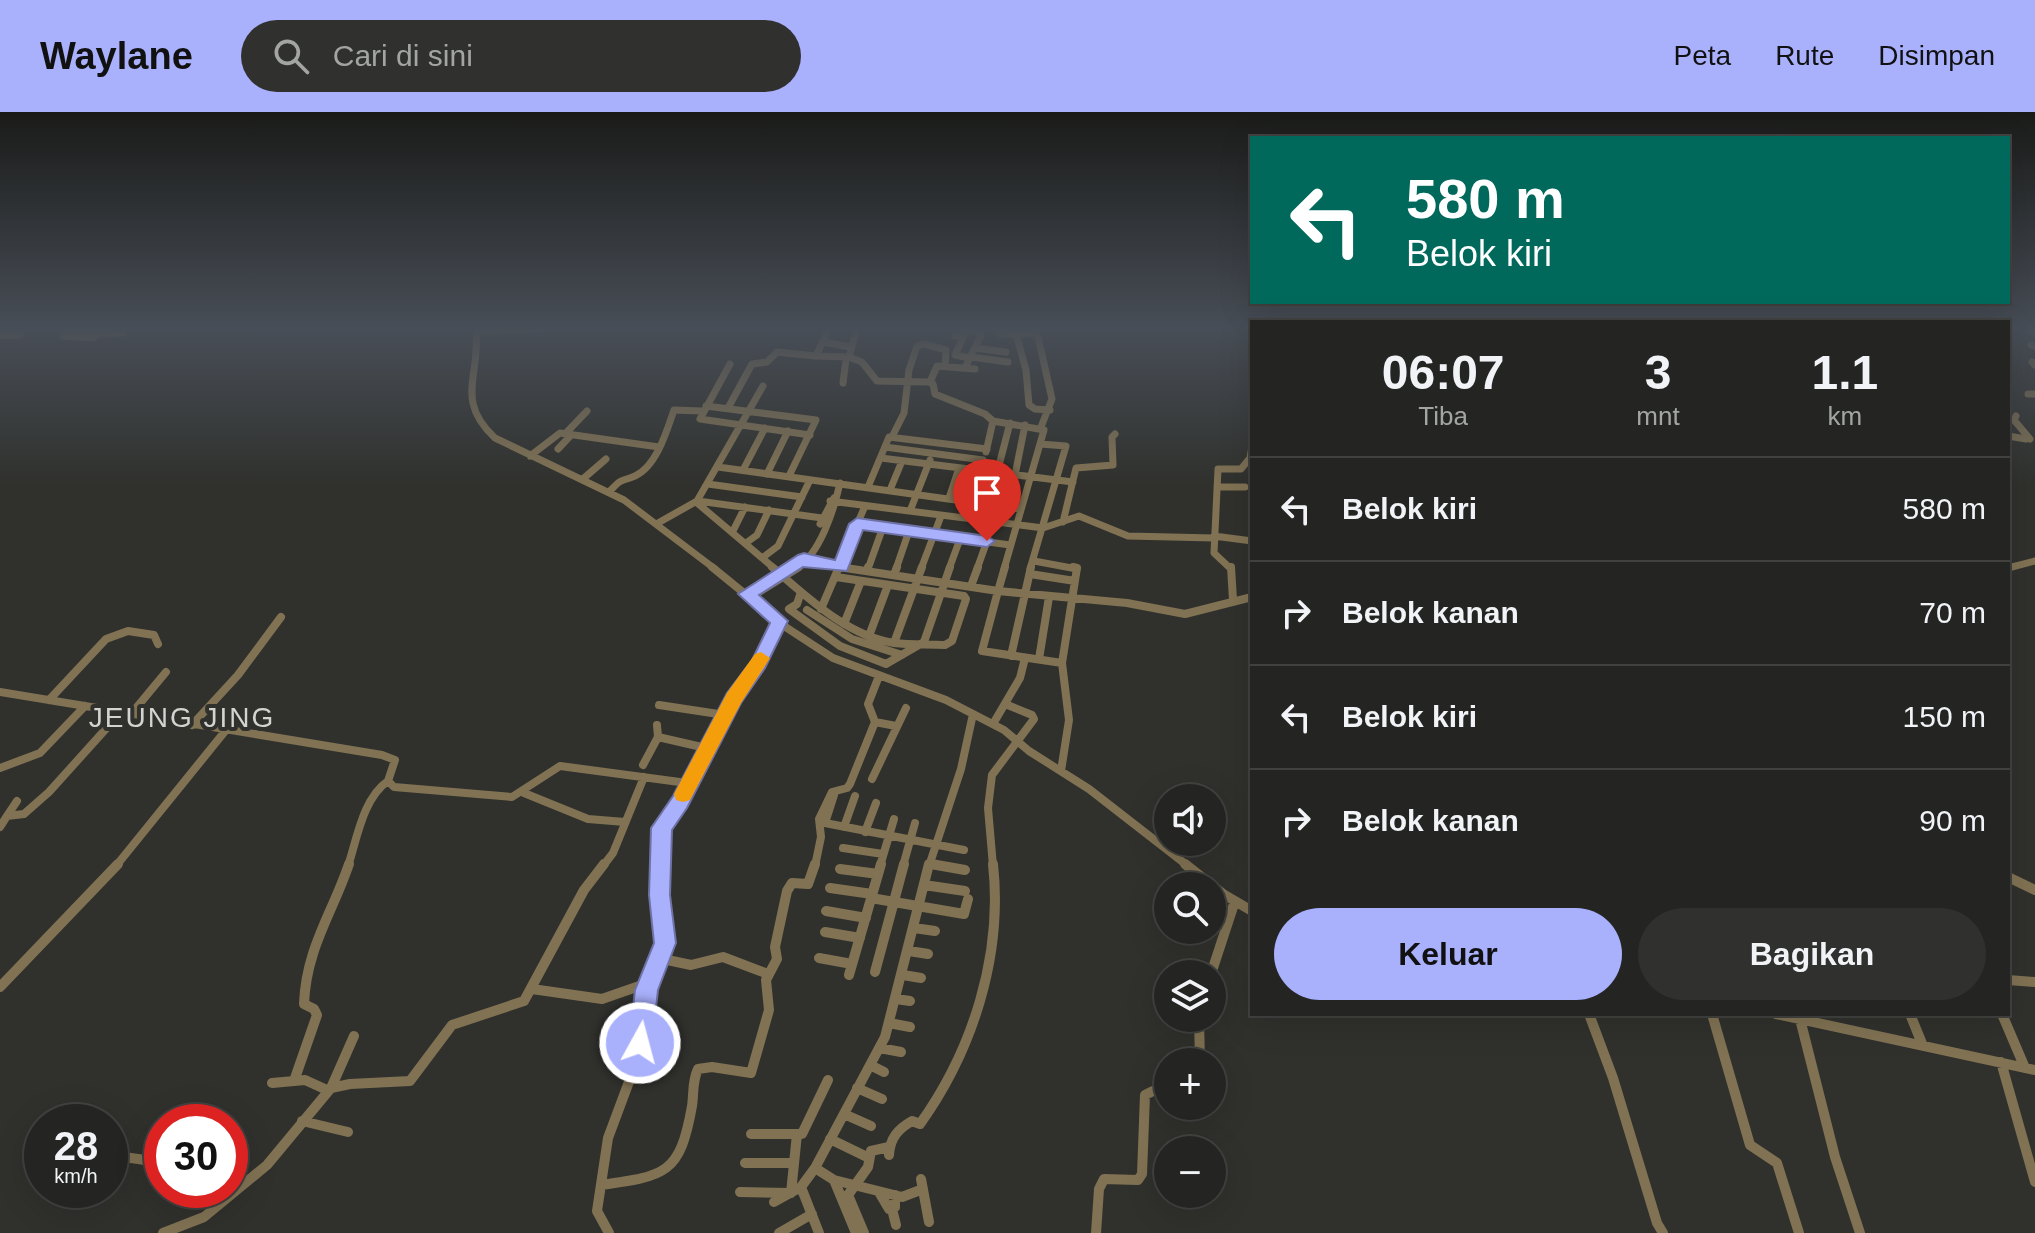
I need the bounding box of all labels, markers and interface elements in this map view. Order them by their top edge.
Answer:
search box [241,20,801,92]
icon: search [269,34,313,78]
text: Waylane [40,35,193,77]
text: Cari di sini [333,39,473,72]
text: Peta [1674,40,1731,71]
text: Rute [1775,40,1834,71]
text: Disimpan [1878,40,1995,71]
text: 580 m [1406,167,1565,230]
icon: left [1274,168,1378,272]
text: Belok kiri [1406,233,1552,274]
text: 06:07 [1382,346,1505,399]
text: 3 [1645,346,1671,399]
text: 1.1 [1811,346,1878,399]
text: Tiba [1418,401,1468,431]
text: mnt [1636,401,1680,431]
text: km [1827,401,1862,431]
pin [953,459,1021,541]
icon: arrive [965,471,1009,515]
icon: left [1274,487,1318,531]
text: Belok kiri [1342,492,1477,525]
text: 580 m [1903,492,1986,525]
icon: right [1274,591,1318,635]
text: Belok kanan [1342,596,1519,629]
text: 70 m [1919,596,1986,629]
icon: left [1274,695,1318,739]
text: Belok kiri [1342,700,1477,733]
text: 150 m [1903,700,1986,733]
district label: JEUNG JING [89,702,275,733]
map controls [1154,784,1226,1208]
button: sound [1154,784,1226,856]
icon: right [1274,799,1318,843]
text: Belok kanan [1342,804,1519,837]
text: 90 m [1919,804,1986,837]
button: search [1154,872,1226,944]
button: Keluar [1274,908,1622,1000]
button: Bagikan [1638,908,1986,1000]
button: layers [1154,960,1226,1032]
position arrow [598,1001,682,1085]
button: + [1154,1048,1226,1120]
speed limit sign: 30 [144,1104,248,1208]
text: 28 [54,1124,98,1168]
button: − [1154,1136,1226,1208]
text: km/h [54,1165,98,1187]

